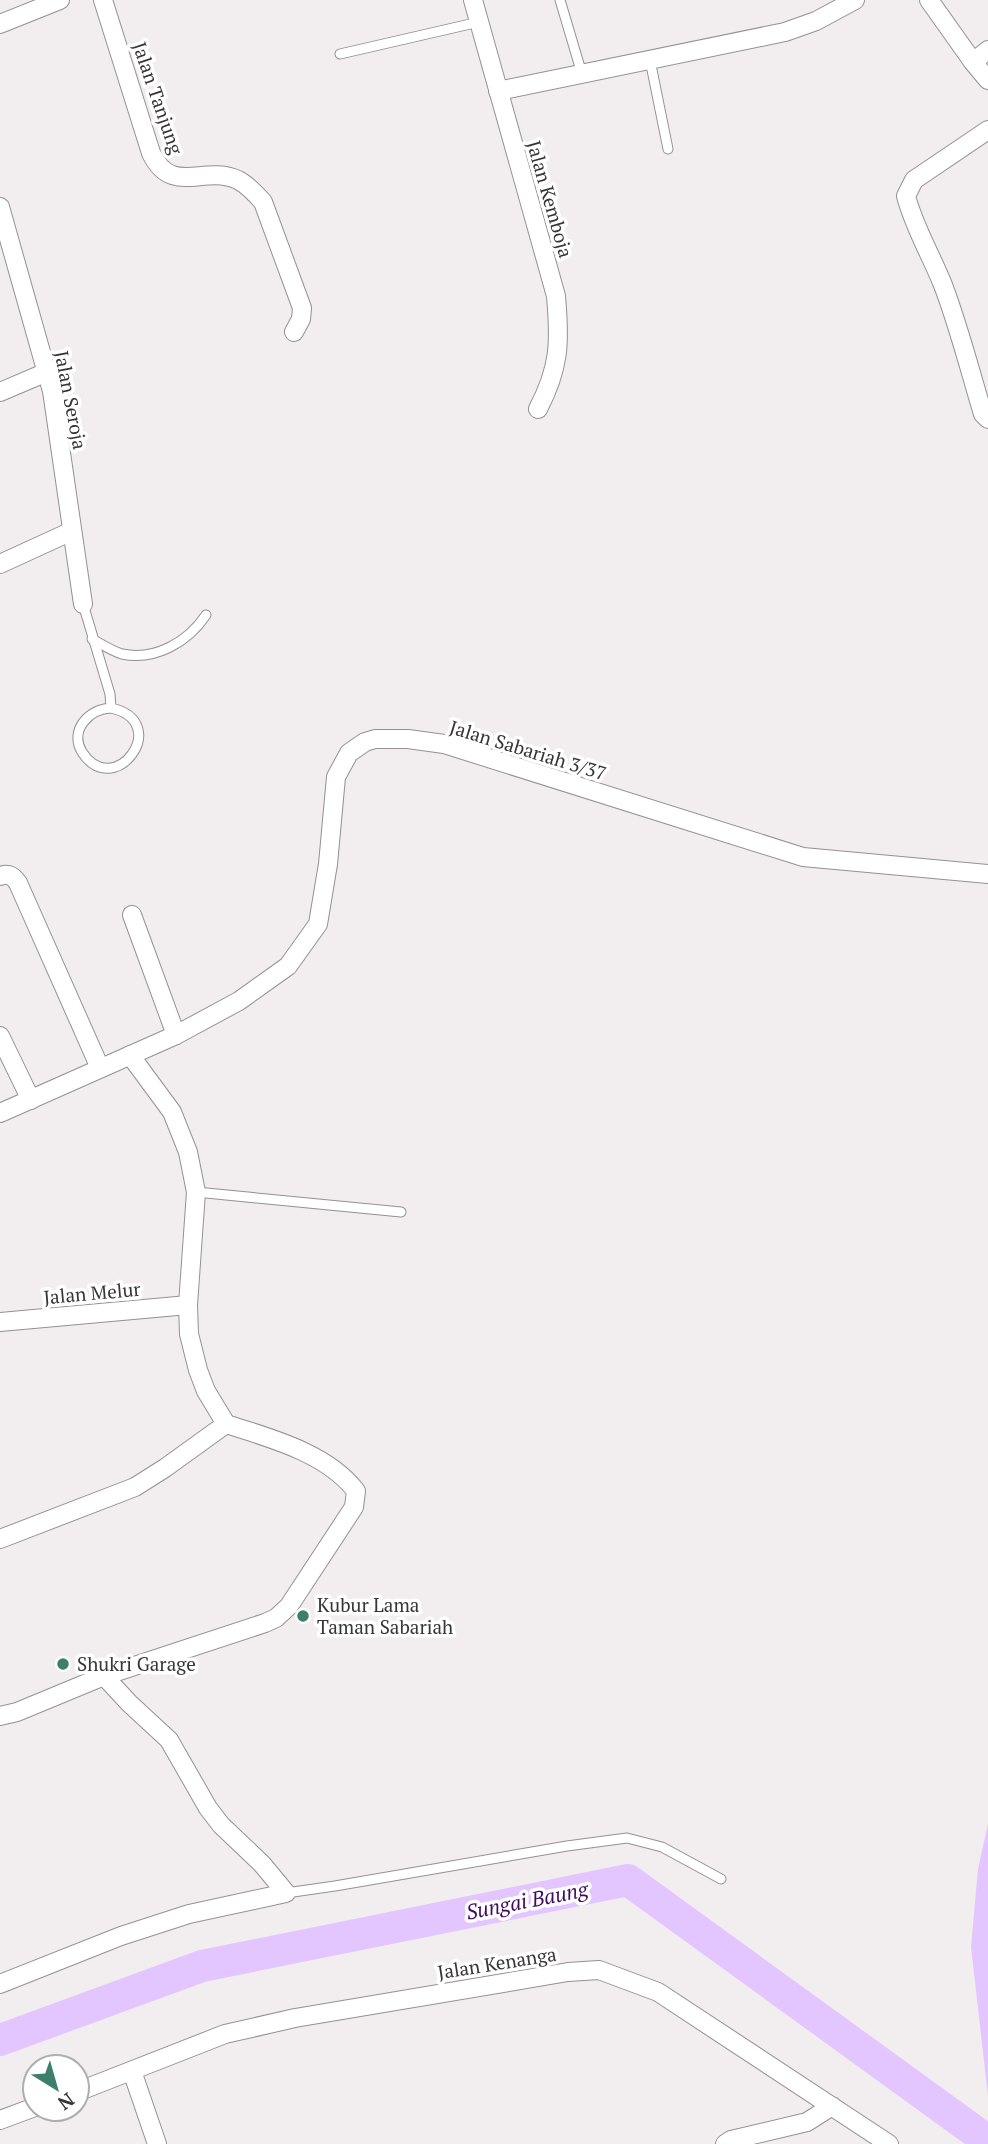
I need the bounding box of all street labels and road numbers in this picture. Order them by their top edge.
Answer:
street label: Jalan Tanjung [128,38,190,158]
street label: Jalan Kemboja [522,137,579,261]
street label: Jalan Seroja [50,348,93,452]
street label: Jalan Sabariah 3/37 [447,714,609,785]
street label: Jalan Melur [42,1276,142,1309]
street label: Jalan Kenanga [436,1941,559,1984]

